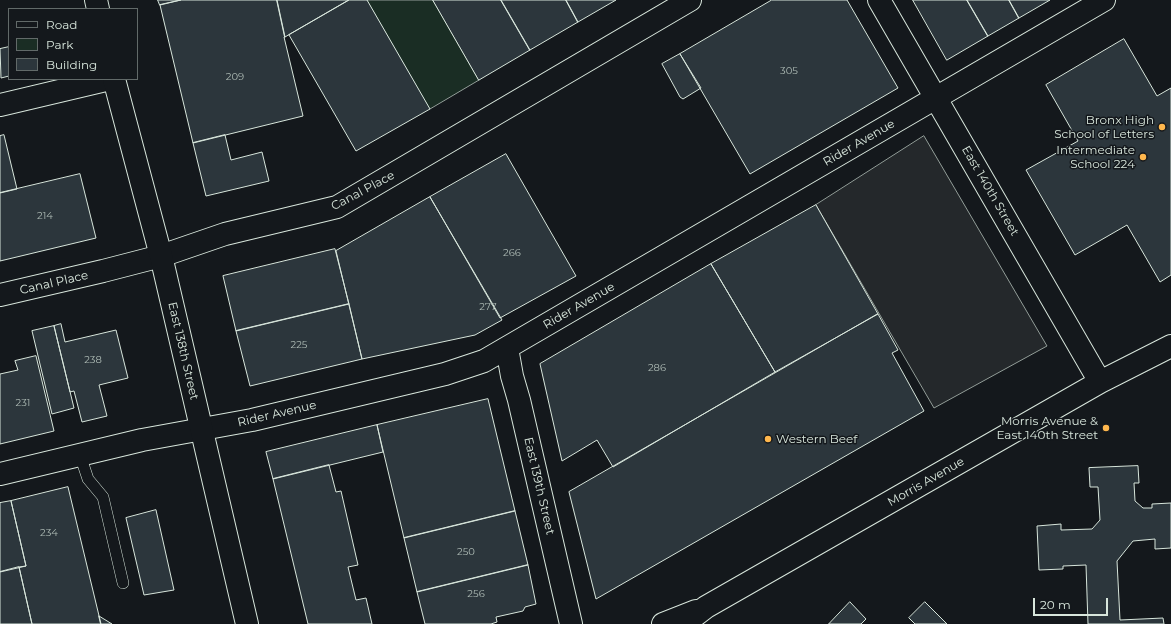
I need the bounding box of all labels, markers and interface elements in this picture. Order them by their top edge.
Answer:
legend [8,8,138,80]
text: Road [46,17,77,32]
text: Park [46,37,73,52]
text: Building [46,57,97,72]
house number: 305 [780,65,798,77]
house number: 209 [226,71,244,83]
place label: Bronx High School of Letters [1054,113,1154,141]
street label: Rider Avenue [821,117,897,169]
marker: Bronx High School of Letters [1157,122,1167,132]
street label: East 140th Street [958,143,1022,239]
place label: Intermediate School 224 [1056,143,1135,171]
marker: Intermediate School 224 [1138,152,1148,162]
street label: Canal Place [329,168,397,214]
house number: 214 [37,210,53,222]
house number: 266 [503,247,521,259]
street label: Canal Place [18,268,90,298]
street label: Rider Avenue [541,280,617,332]
street label: East 138th Street [165,301,201,401]
house number: 277 [479,301,497,313]
house number: 225 [290,339,308,351]
house number: 238 [84,354,102,366]
house number: 286 [648,362,666,374]
house number: 231 [16,397,30,409]
street label: Rider Avenue [236,398,318,430]
place label: Morris Avenue & East 140th Street [996,414,1098,442]
marker: Morris Avenue & East 140th Street [1101,423,1111,433]
place label: Western Beef [776,432,857,446]
marker: Western Beef [763,434,773,444]
street label: East 139th Street [521,436,557,536]
street label: Morris Avenue [885,454,967,510]
house number: 234 [40,527,58,539]
house number: 250 [457,546,475,558]
house number: 256 [467,588,485,600]
scale bar [1035,590,1110,616]
text: 20 m [1040,597,1071,612]

